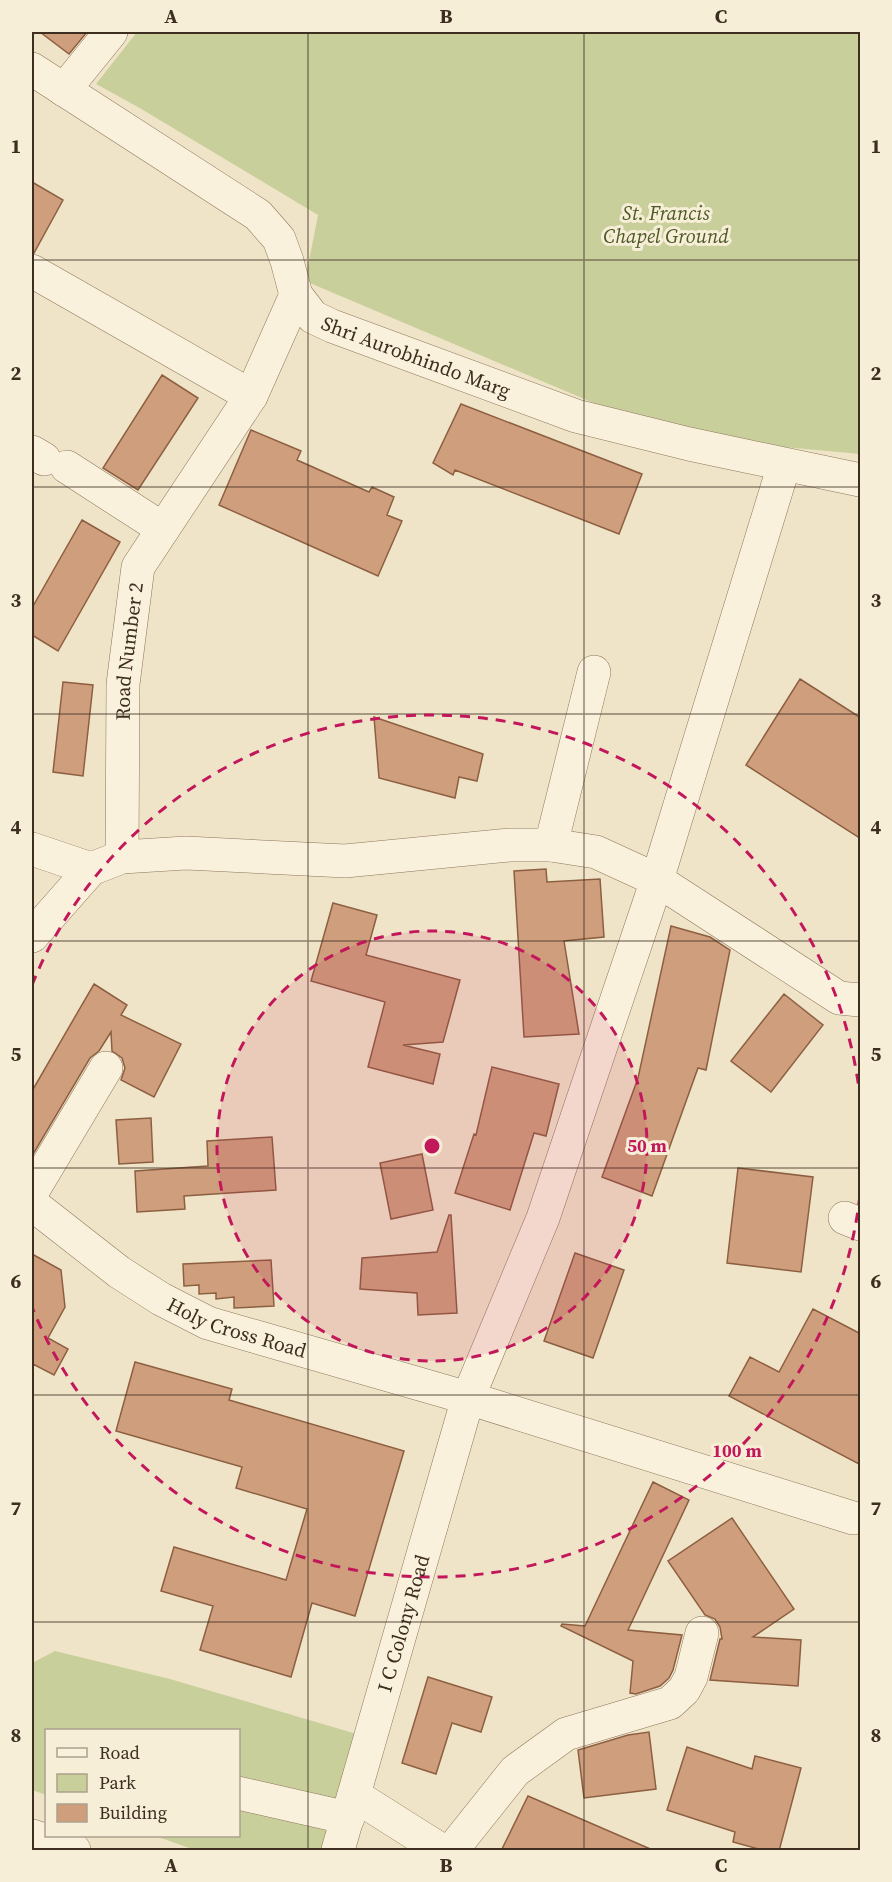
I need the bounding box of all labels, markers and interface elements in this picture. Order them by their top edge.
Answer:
text: A [164,2,178,30]
text: B [439,2,453,30]
text: C [715,2,727,30]
text: 1 [11,132,21,160]
text: 1 [871,132,881,160]
park label: St. Francis Chapel Ground [603,199,729,250]
street label: Shri Aurobhindo Marg [317,309,515,405]
text: 2 [11,359,22,387]
text: 2 [871,359,882,387]
street label: Road Number 2 [109,581,150,721]
text: 3 [11,586,22,614]
text: 3 [871,586,882,614]
text: 4 [11,813,22,841]
text: 4 [871,813,882,841]
text: 5 [11,1040,22,1068]
text: 5 [871,1040,882,1068]
text: 50 m [627,1133,667,1158]
centre of rings [422,1136,442,1156]
text: 6 [11,1267,22,1295]
text: 6 [871,1267,882,1295]
street label: Holy Cross Road [162,1290,310,1365]
text: 100 m [712,1438,762,1463]
text: 7 [11,1494,22,1522]
text: 7 [871,1494,882,1522]
street label: I C Colony Road [370,1551,436,1695]
text: 8 [11,1721,21,1749]
text: 8 [871,1721,881,1749]
legend [45,1729,240,1837]
text: Road [99,1740,140,1765]
text: Park [99,1770,136,1795]
text: Building [99,1800,167,1825]
text: A [164,1851,178,1879]
text: B [439,1851,453,1879]
text: C [715,1851,727,1879]

